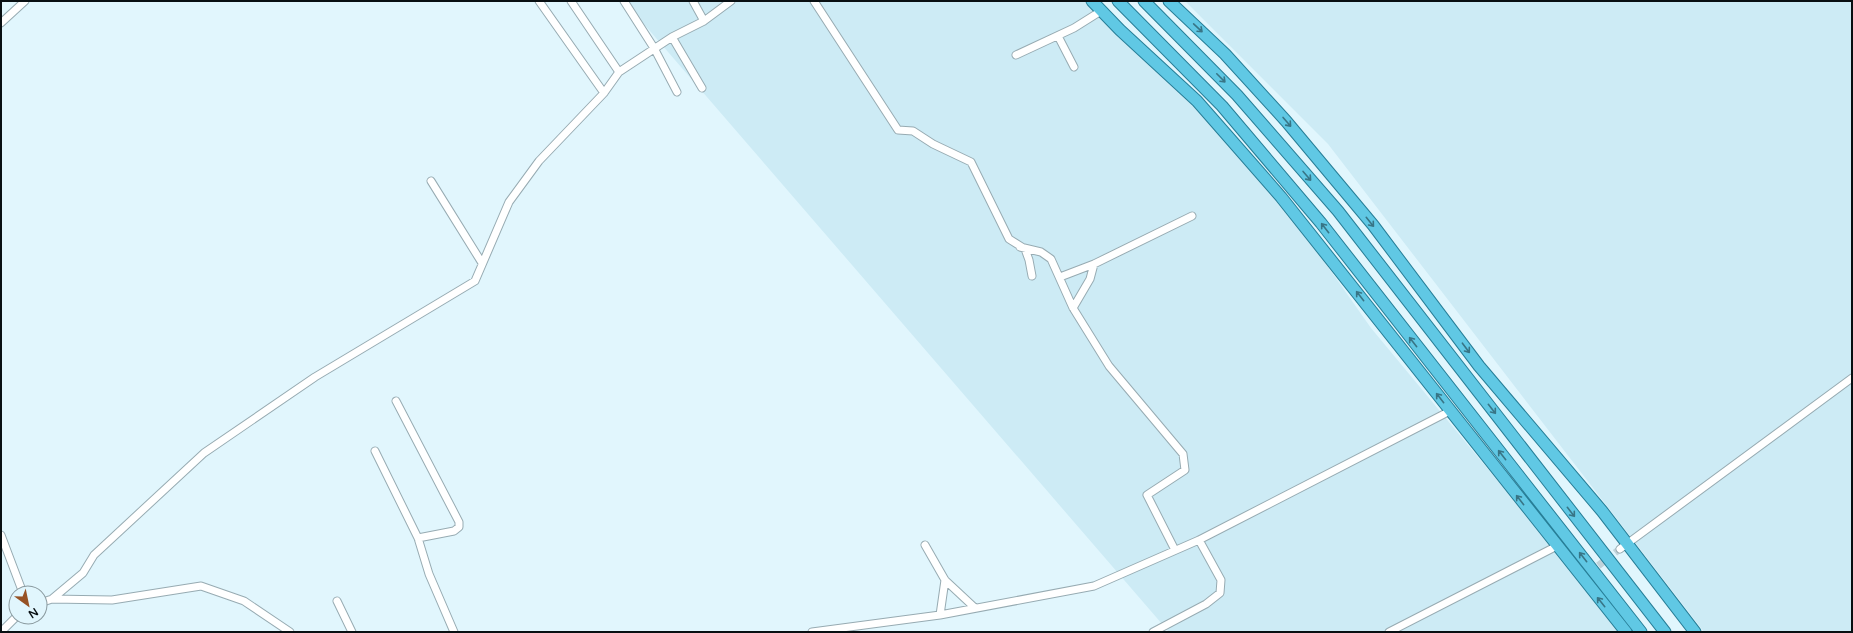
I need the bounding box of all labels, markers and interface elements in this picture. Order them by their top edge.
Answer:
one-way arrow [1193,23,1203,32]
one-way arrow [1216,73,1226,83]
one-way arrow [1282,117,1291,127]
one-way arrow [1302,170,1311,180]
one-way arrow [1365,217,1374,228]
one-way arrow [1320,223,1329,234]
one-way arrow [1355,290,1364,301]
one-way arrow [1409,336,1418,347]
one-way arrow [1461,342,1470,353]
one-way arrow [1435,393,1444,404]
one-way arrow [1487,404,1496,415]
one-way arrow [1498,449,1507,460]
one-way arrow [1516,495,1524,506]
one-way arrow [1567,506,1576,517]
one-way arrow [1578,552,1587,563]
north arrow [8,585,48,625]
one-way arrow [1596,596,1605,607]
text: N [26,605,40,621]

